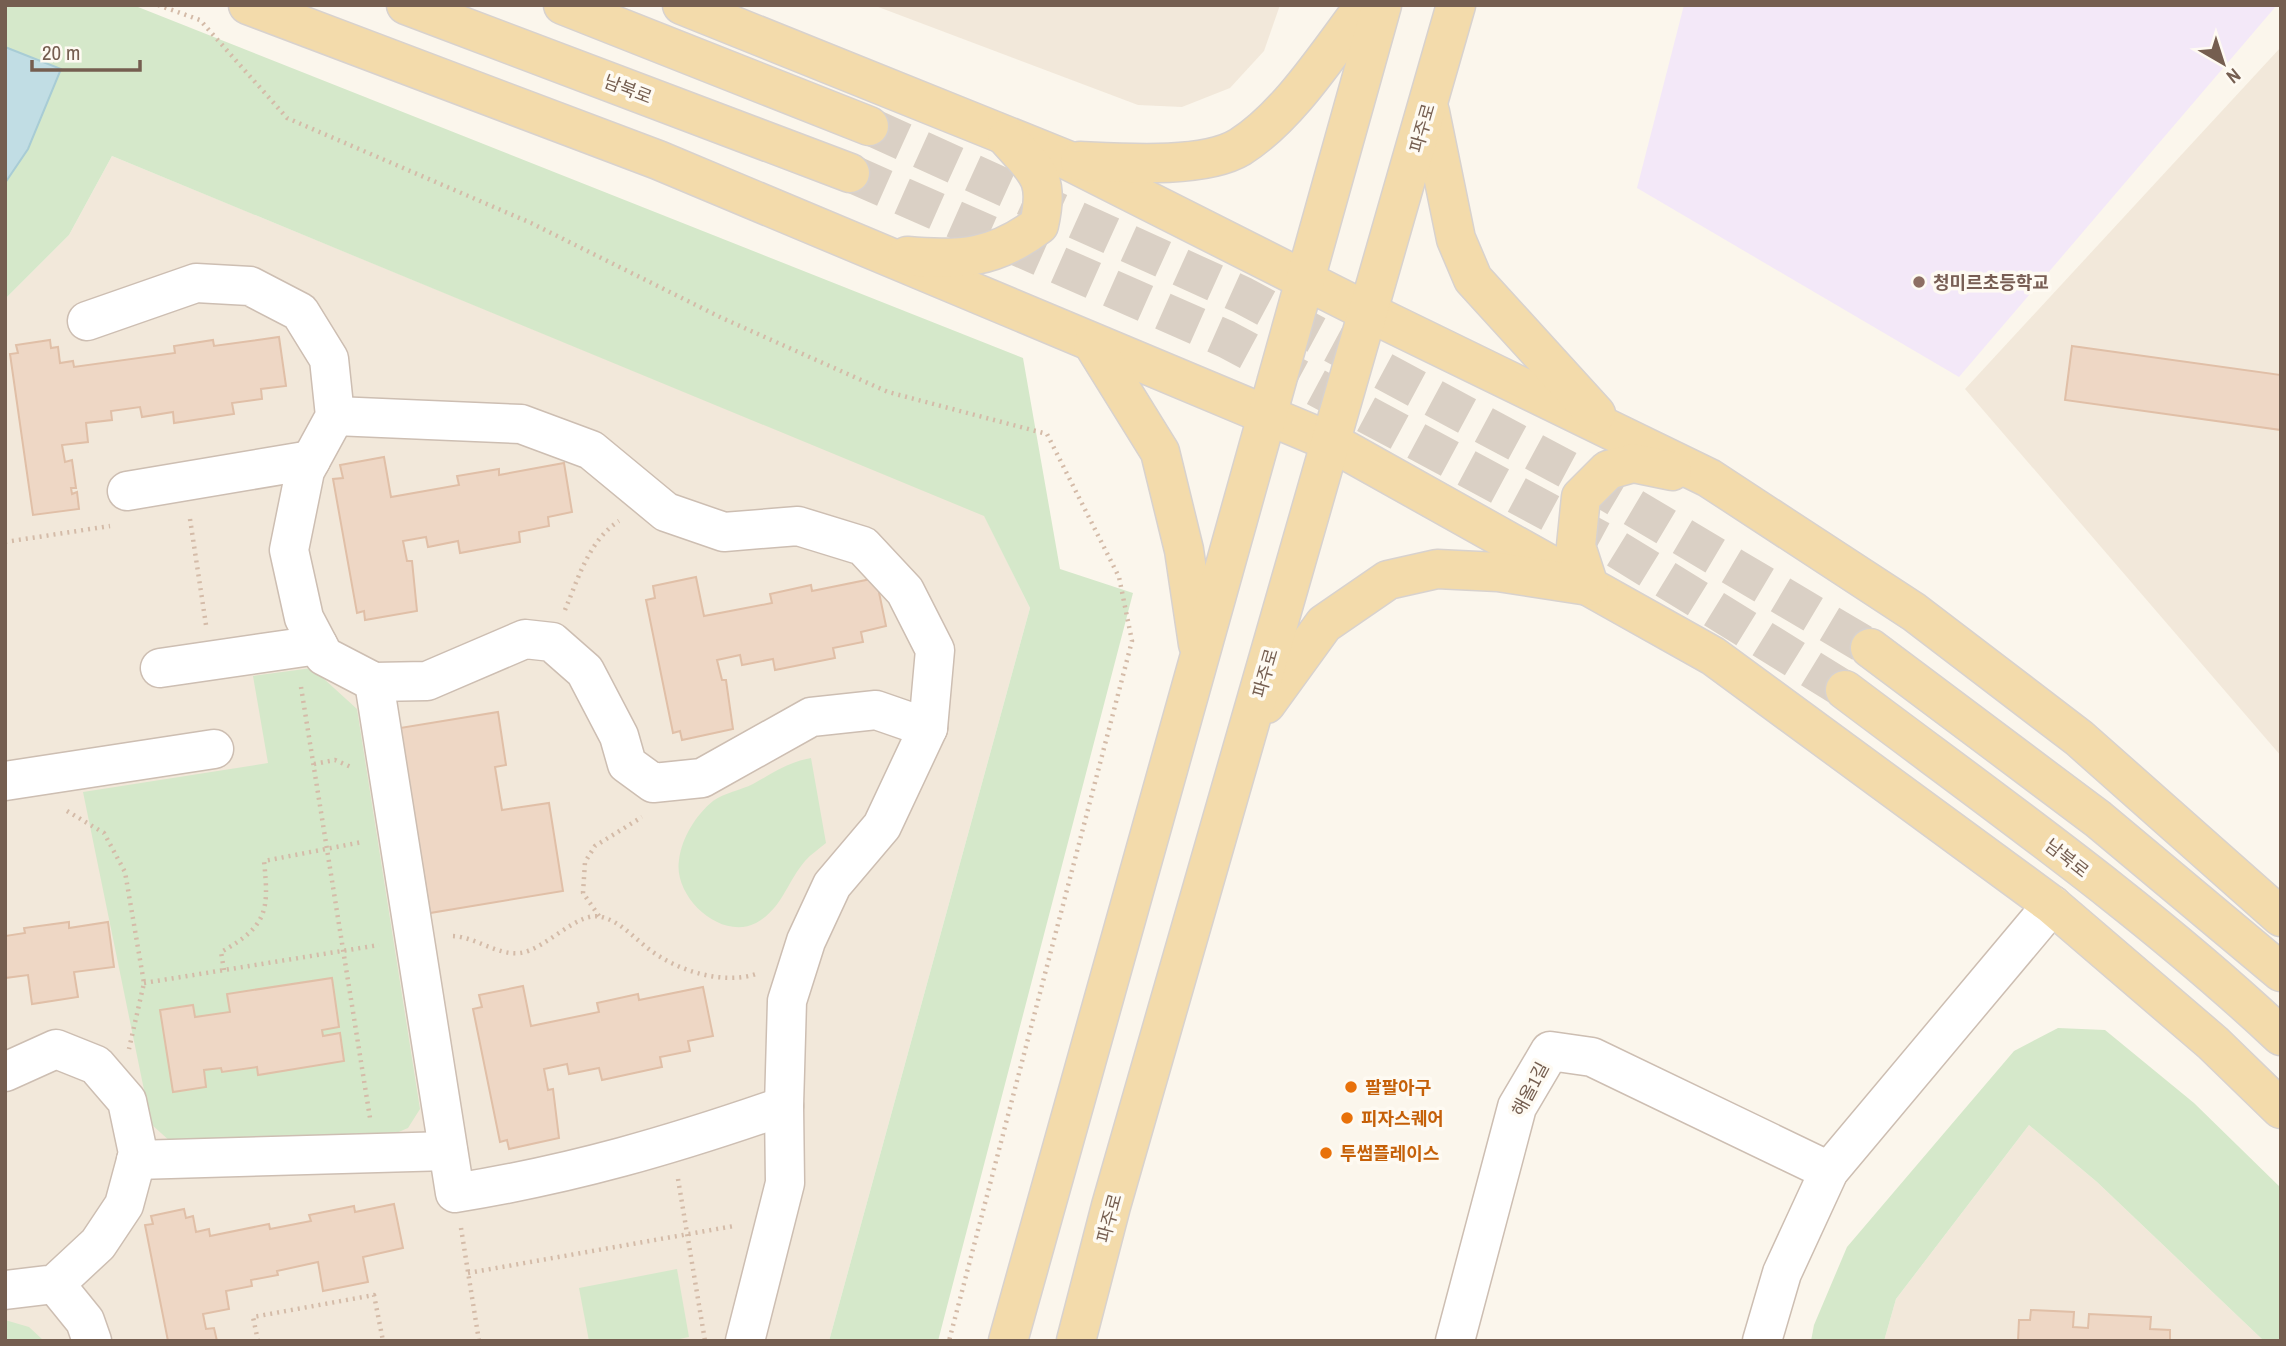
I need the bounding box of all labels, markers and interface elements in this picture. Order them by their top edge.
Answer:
scale bar [32,28,140,72]
north arrow [2188,28,2258,98]
text: 20 m [42,38,80,67]
text: N [2221,63,2246,90]
street label: 남북로 [600,68,656,110]
street label: 파주로 [1403,101,1441,155]
place label: 청미르초등학교 [1933,270,2049,295]
marker: 청미르초등학교 [1911,274,1927,290]
street label: 파주로 [1246,646,1284,700]
street label: 남북로 [2040,833,2094,883]
street label: 해올1길 [1505,1058,1555,1120]
place label: 팔팔아구 [1365,1075,1431,1100]
marker: 팔팔아구 [1343,1079,1359,1095]
place label: 피자스퀘어 [1361,1106,1444,1131]
marker: 피자스퀘어 [1339,1110,1355,1126]
place label: 투썸플레이스 [1340,1141,1439,1166]
marker: 투썸플레이스 [1318,1145,1334,1161]
street label: 파주로 [1090,1191,1128,1245]

